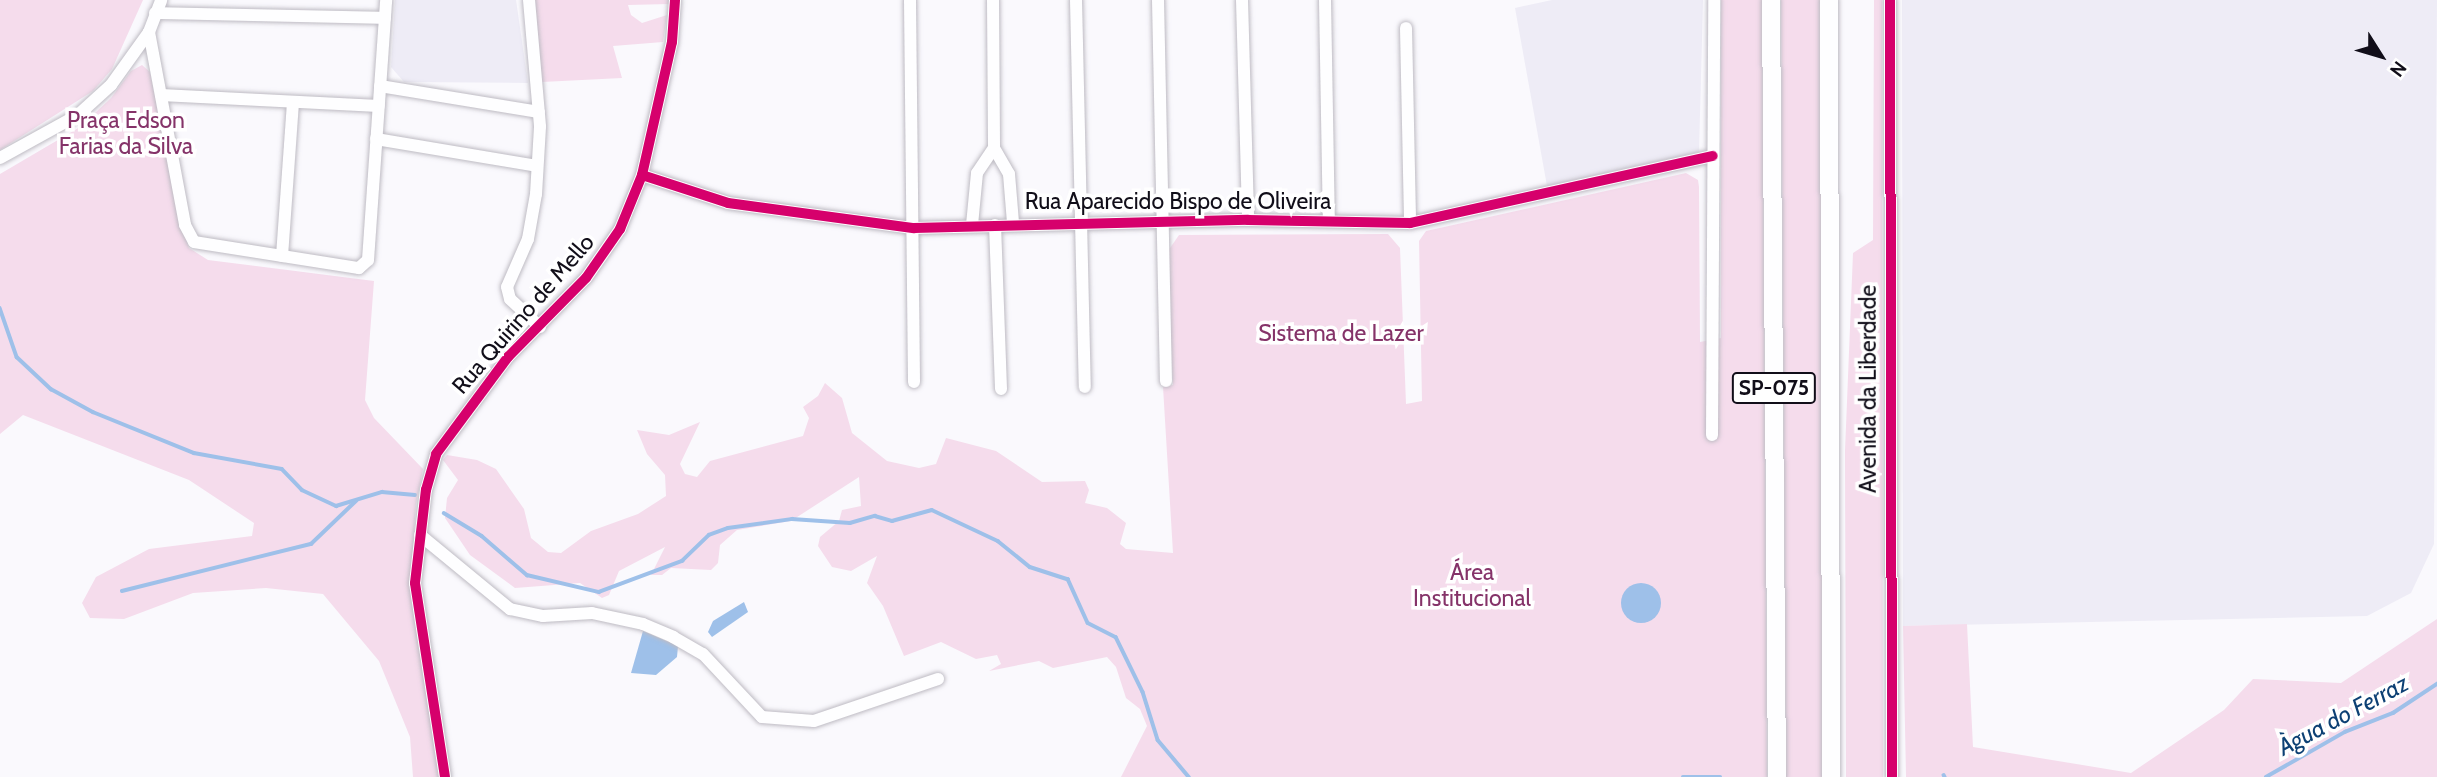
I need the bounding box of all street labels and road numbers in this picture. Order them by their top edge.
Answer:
street label: Rua Aparecido Bispo de Oliveira [1025,187,1331,215]
street label: Rua Quirino de Mello [446,229,600,399]
street label: Avenida da Liberdade [1854,285,1882,493]
road number: SP-075 [1730,370,1818,406]

